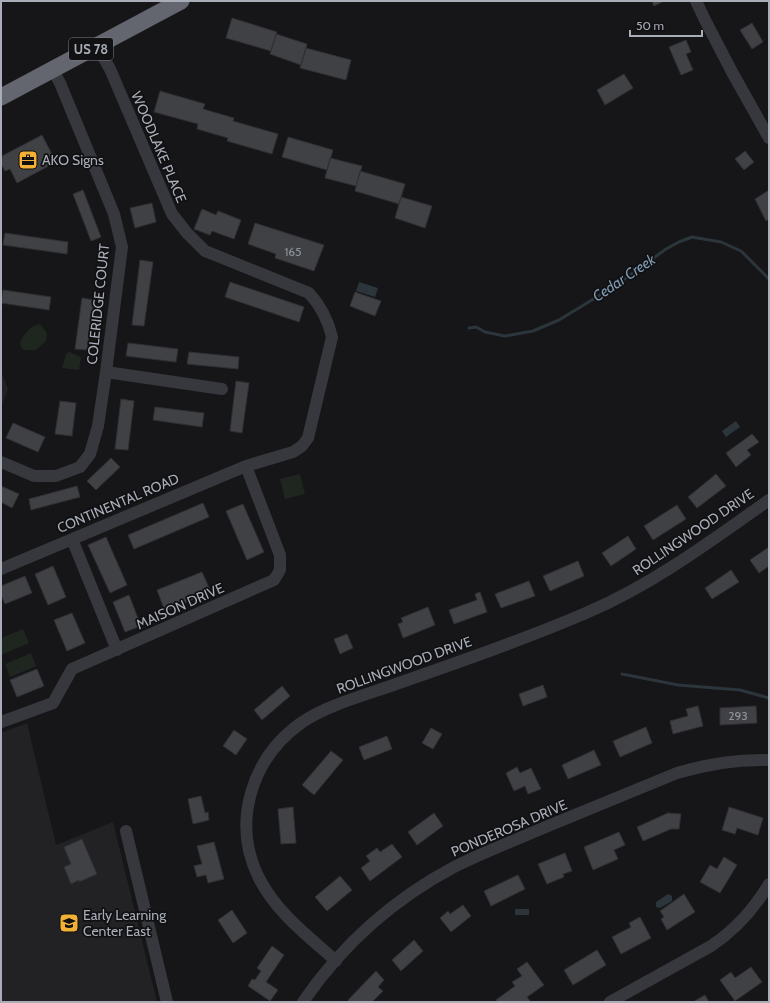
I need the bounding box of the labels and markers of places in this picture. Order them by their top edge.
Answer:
office icon: AKO Signs [17,149,39,171]
place label: AKO Signs [42,151,104,169]
place label: Early Learning Center East [83,906,167,940]
school or university icon: Early Learning Center East [58,912,80,934]

